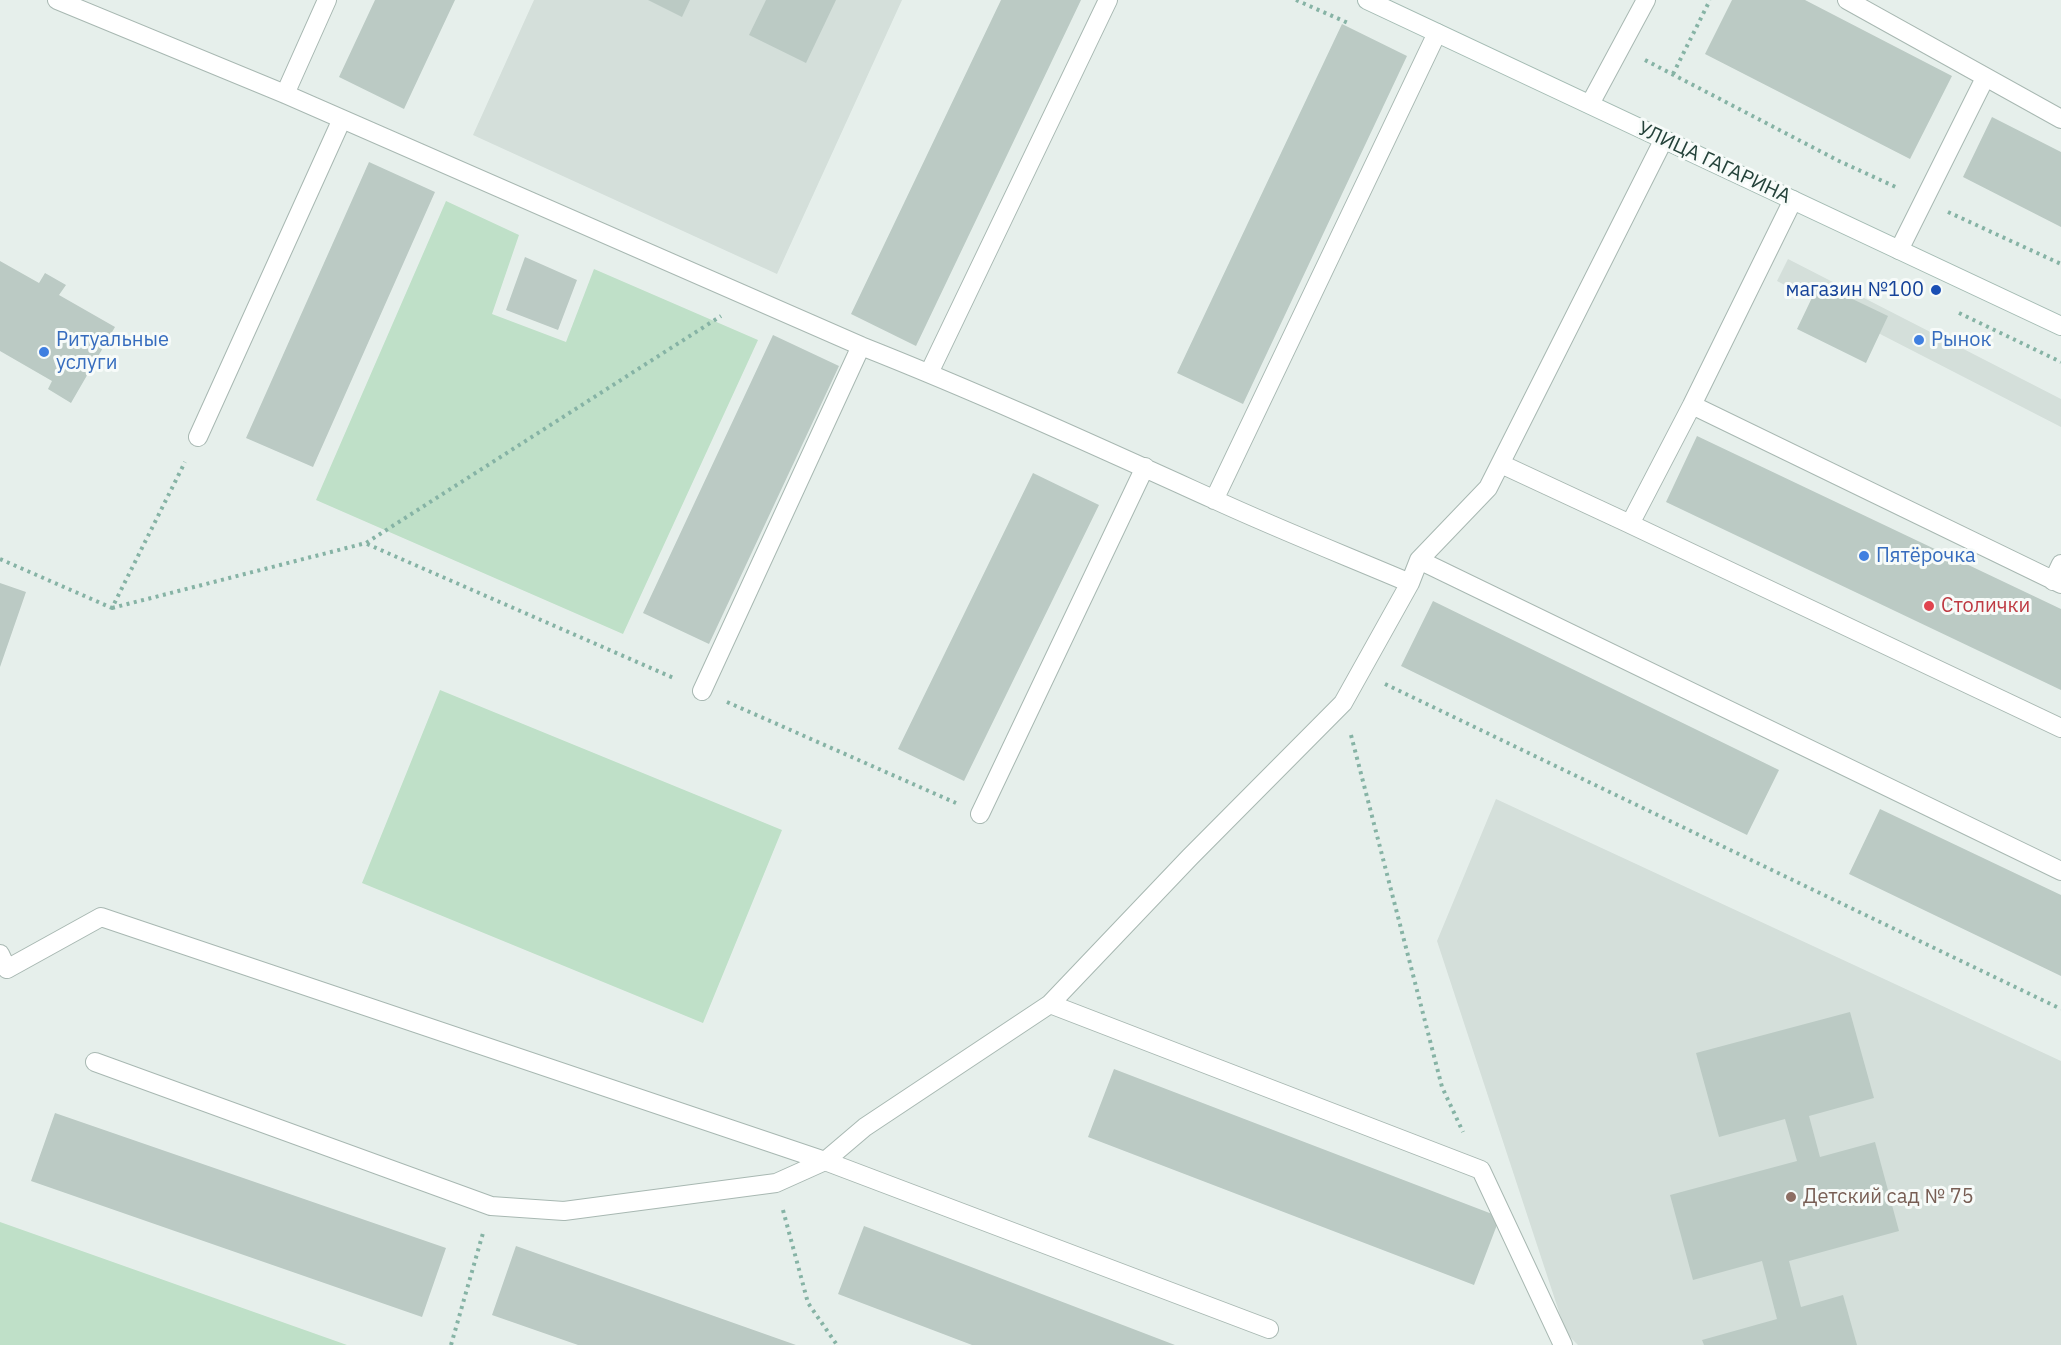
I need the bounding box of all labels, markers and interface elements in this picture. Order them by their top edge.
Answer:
street label: УЛИЦА ГАГАРИНА [1634,117,1794,209]
place label: магазин №100 [1786,278,1924,302]
marker: магазин №100 [1929,283,1943,297]
place label: Ритуальные услуги [56,328,169,375]
place label: Рынок [1931,328,1992,352]
marker: Рынок [1912,333,1926,347]
marker: Ритуальные услуги [37,345,51,359]
place label: Пятёрочка [1876,544,1976,568]
marker: Пятёрочка [1857,549,1871,563]
place label: Столички [1941,594,2030,618]
marker: Столички [1922,599,1936,613]
place label: Детский сад № 75 [1803,1185,1974,1209]
marker: Детский сад № 75 [1784,1190,1798,1204]

